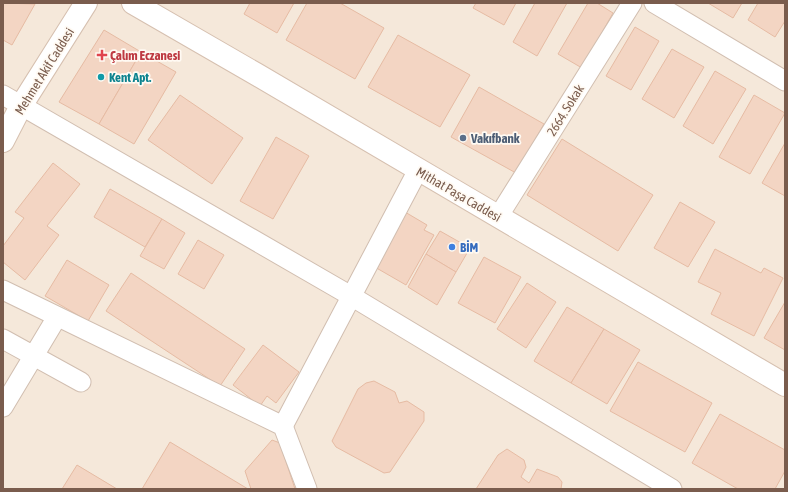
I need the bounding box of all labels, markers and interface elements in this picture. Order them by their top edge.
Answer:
street label: Mehmet Akif Caddesi [12,25,77,117]
place label: Çalım Eczanesi [110,48,180,63]
marker: Çalım Eczanesi [97,50,107,60]
place label: Kent Apt. [109,70,152,85]
marker: Kent Apt. [96,72,106,82]
street label: 2664. Sokak [544,82,587,139]
place label: Vakıfbank [470,131,520,146]
marker: Vakıfbank [458,133,468,143]
street label: Mithat Paşa Caddesi [414,164,504,225]
place label: BİM [460,240,478,255]
marker: BİM [447,242,457,252]

